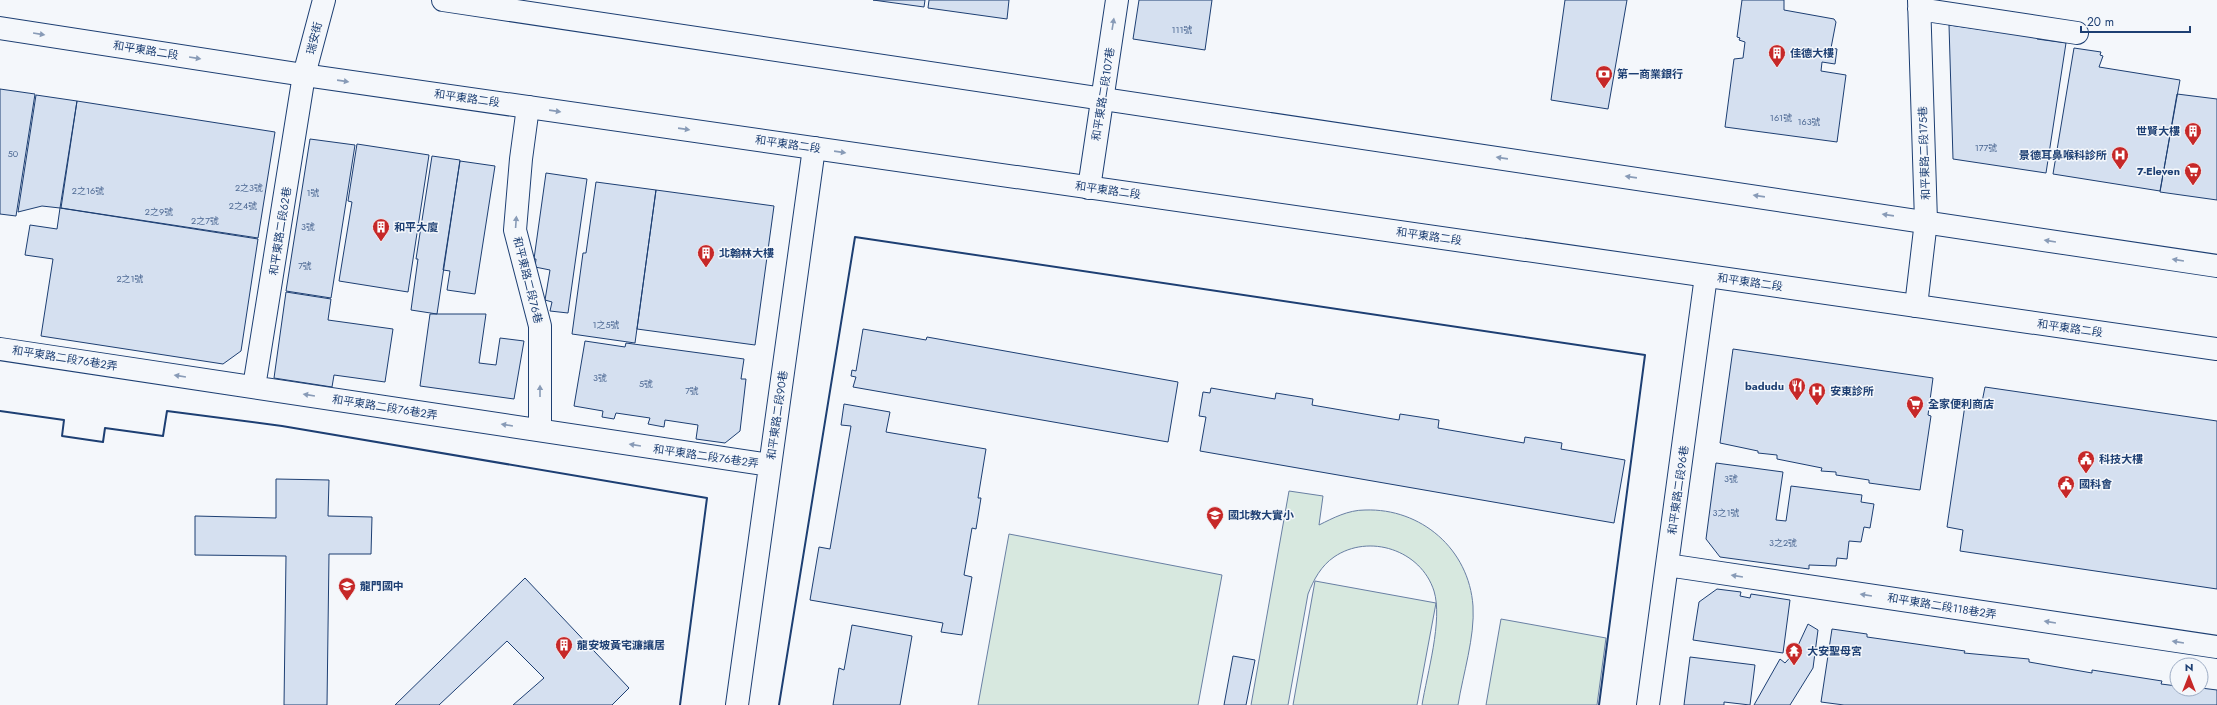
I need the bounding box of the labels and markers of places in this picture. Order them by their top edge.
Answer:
building icon: 佳德大樓 [1767,43,1787,68]
place label: 佳德大樓 [1790,45,1834,61]
bank icon: 第一商業銀行 [1594,64,1614,89]
place label: 第一商業銀行 [1617,66,1683,82]
building icon: 世賢大樓 [2183,121,2203,146]
place label: 世賢大樓 [2136,123,2180,139]
hospital icon: 景德耳鼻喉科診所 [2110,145,2130,170]
place label: 景德耳鼻喉科診所 [2019,147,2107,163]
supermarket icon: 7-Eleven [2183,161,2203,186]
place label: 7-Eleven [2137,163,2180,179]
building icon: 和平大廈 [371,217,391,242]
place label: 和平大廈 [394,219,438,235]
building icon: 北翰林大樓 [696,243,716,268]
place label: 北翰林大樓 [719,245,774,261]
restaurant icon: badudu [1787,376,1807,401]
place label: badudu [1745,378,1784,394]
hospital icon: 安東診所 [1807,381,1827,406]
place label: 安東診所 [1830,383,1874,399]
supermarket icon: 全家便利商店 [1905,394,1925,419]
place label: 全家便利商店 [1928,396,1994,412]
public building icon: 科技大樓 [2076,449,2096,474]
place label: 科技大樓 [2099,451,2143,467]
public building icon: 國科會 [2056,474,2076,499]
place label: 國科會 [2079,476,2112,492]
school or university icon: 國北教大實小 [1205,505,1225,530]
place label: 國北教大實小 [1228,507,1294,523]
school or university icon: 龍門國中 [337,576,357,601]
place label: 龍門國中 [360,578,404,594]
building icon: 龍安坡黃宅濂讓居 [554,635,574,660]
place label: 龍安坡黃宅濂讓居 [577,637,665,653]
temple icon: 大安聖母宮 [1784,641,1804,666]
place label: 大安聖母宮 [1807,643,1862,659]

